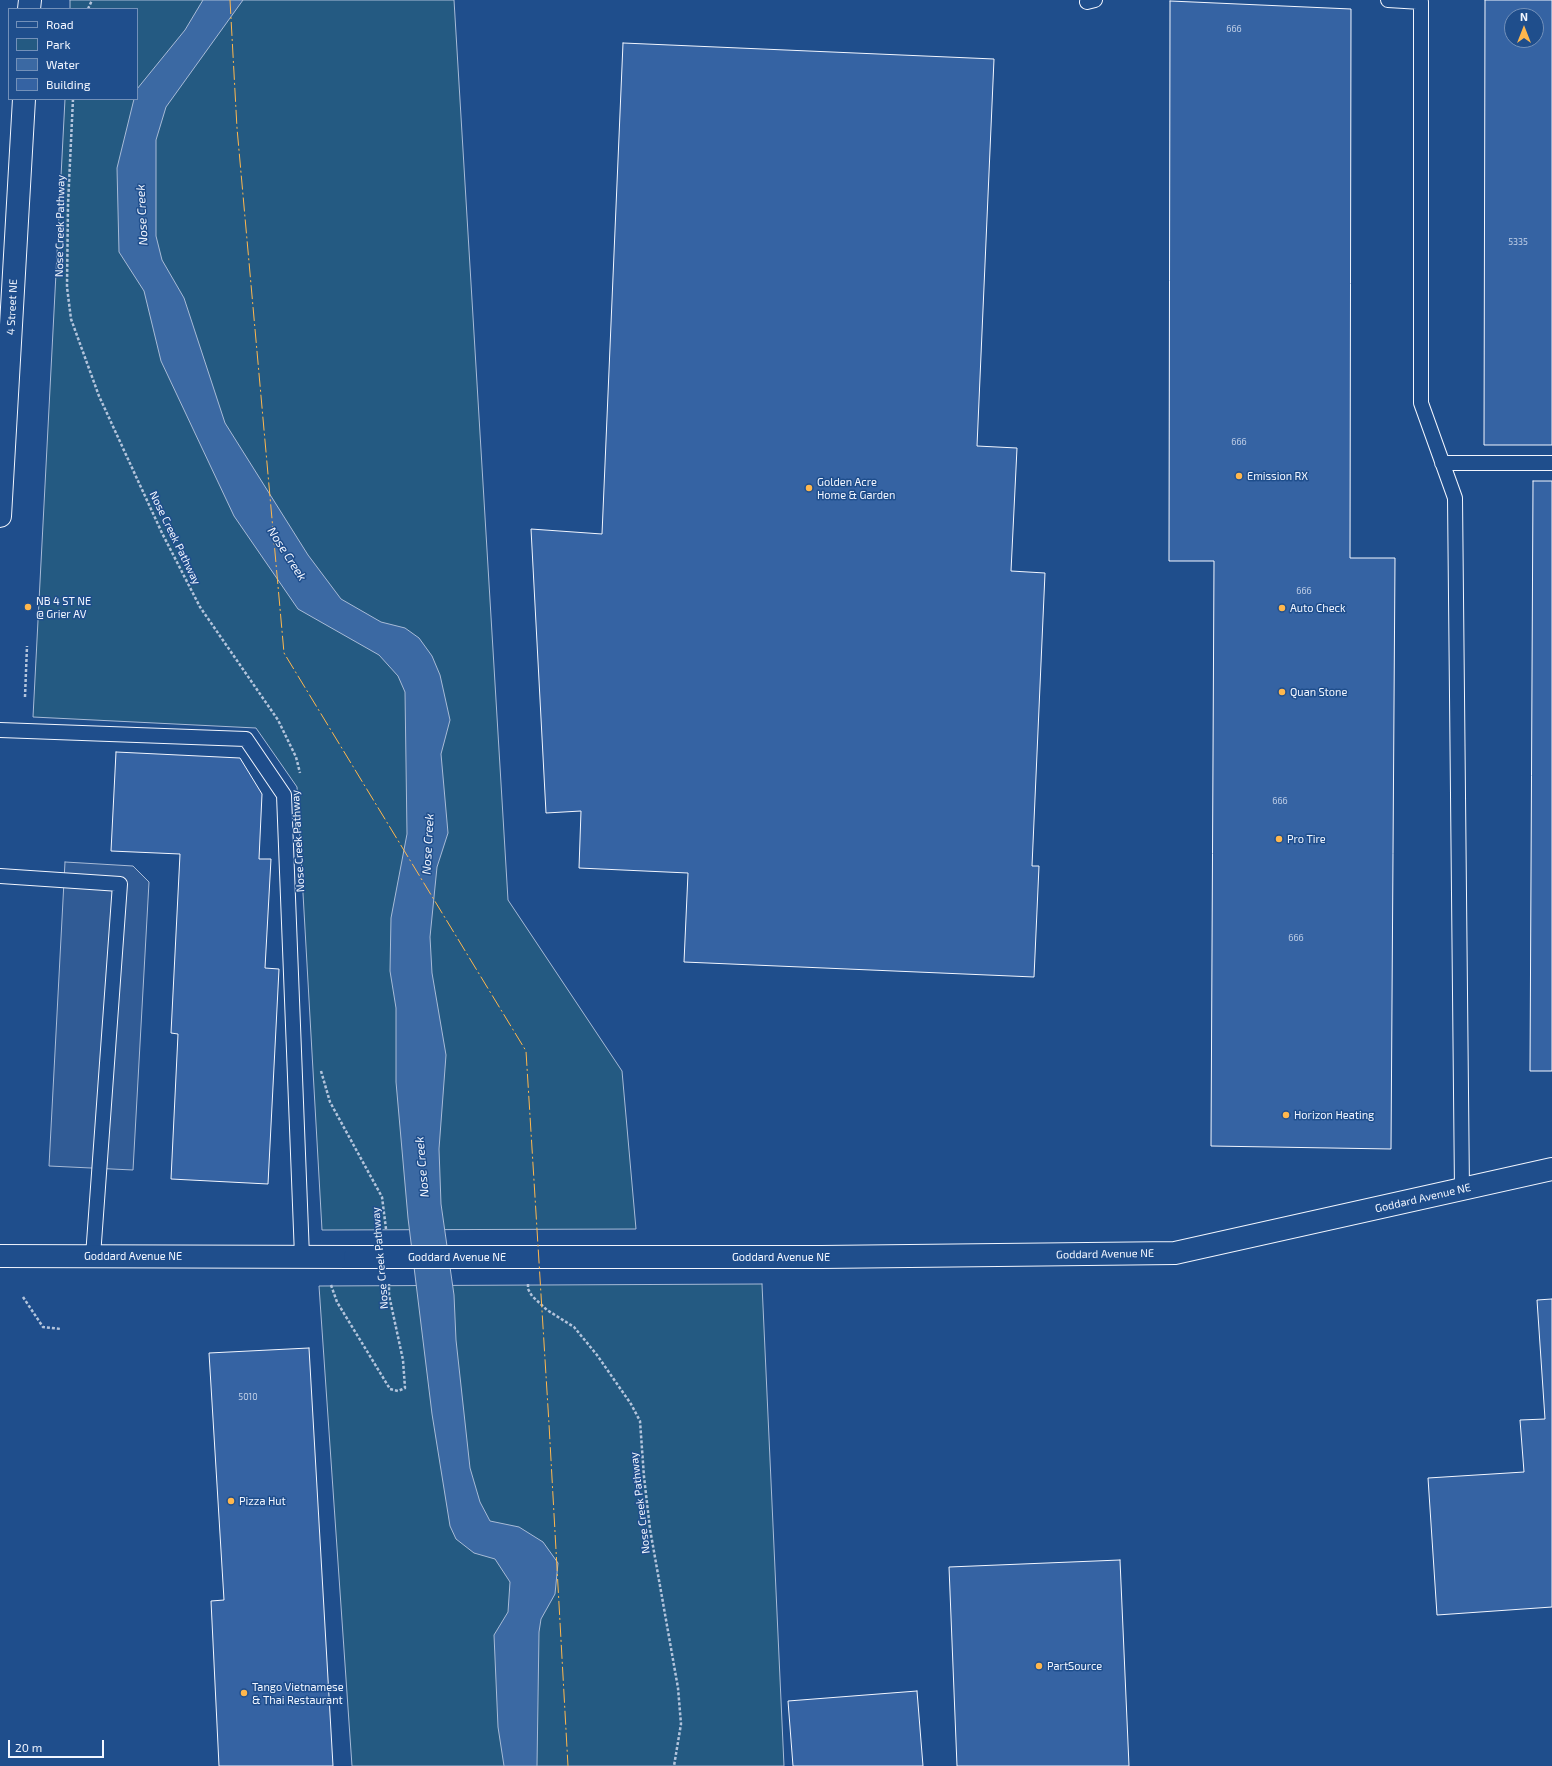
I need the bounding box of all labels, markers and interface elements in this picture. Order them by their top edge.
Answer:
legend [8,8,138,100]
north arrow [1504,8,1544,48]
text: N [1520,10,1528,23]
text: Road [46,17,74,31]
house number: 666 [1226,24,1242,34]
text: Park [46,37,71,51]
text: Water [46,57,80,71]
text: Building [46,77,90,91]
street label: Nose Creek Pathway [53,175,67,277]
water label: Nose Creek [133,184,151,246]
house number: 5335 [1508,237,1528,247]
street label: 4 Street NE [4,279,20,335]
house number: 666 [1231,437,1247,447]
place label: Emission RX [1247,469,1308,483]
marker: Emission RX [1234,471,1244,481]
place label: Golden Acre Home & Garden [817,475,895,501]
marker: Golden Acre Home & Garden [804,483,814,493]
street label: Nose Creek Pathway [147,489,203,587]
water label: Nose Creek [264,525,310,583]
house number: 666 [1296,586,1312,596]
place label: NB 4 ST NE @ Grier AV [36,594,91,620]
place label: Auto Check [1290,601,1346,615]
marker: NB 4 ST NE @ Grier AV [23,602,33,612]
marker: Auto Check [1277,603,1287,613]
place label: Quan Stone [1290,685,1347,699]
marker: Quan Stone [1277,687,1287,697]
street label: Nose Creek Pathway [289,790,307,892]
house number: 666 [1272,796,1288,806]
water label: Nose Creek [419,813,437,875]
place label: Pro Tire [1287,832,1326,846]
marker: Pro Tire [1274,834,1284,844]
house number: 666 [1288,933,1304,943]
place label: Horizon Heating [1294,1108,1374,1122]
marker: Horizon Heating [1281,1110,1291,1120]
water label: Nose Creek [412,1136,432,1198]
street label: Goddard Avenue NE [1374,1181,1472,1215]
street label: Nose Creek Pathway [369,1206,391,1310]
street label: Goddard Avenue NE [1056,1247,1154,1261]
street label: Goddard Avenue NE [84,1249,182,1263]
street label: Goddard Avenue NE [408,1250,506,1264]
street label: Goddard Avenue NE [732,1250,830,1264]
house number: 5010 [238,1392,258,1402]
street label: Nose Creek Pathway [627,1451,653,1555]
place label: Pizza Hut [239,1494,286,1508]
marker: Pizza Hut [226,1496,236,1506]
place label: PartSource [1047,1659,1102,1673]
marker: PartSource [1034,1661,1044,1671]
place label: Tango Vietnamese & Thai Restaurant [252,1680,344,1706]
marker: Tango Vietnamese & Thai Restaurant [239,1688,249,1698]
scale bar [10,1732,106,1758]
text: 20 m [15,1740,42,1754]

